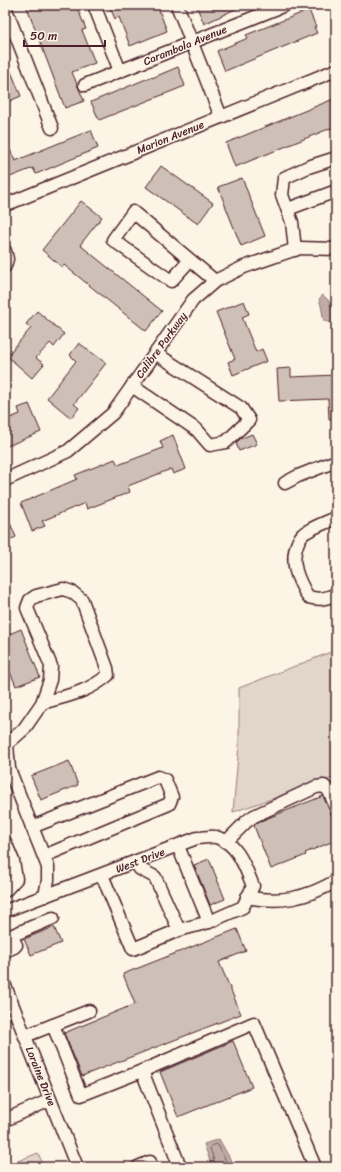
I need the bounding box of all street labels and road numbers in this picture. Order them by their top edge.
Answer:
street label: Carambola Avenue [140,20,230,71]
street label: Marion Avenue [134,115,207,160]
street label: Calibre Parkway [131,308,192,383]
street label: West Drive [113,842,168,879]
street label: Loraine Drive [20,1044,61,1109]

